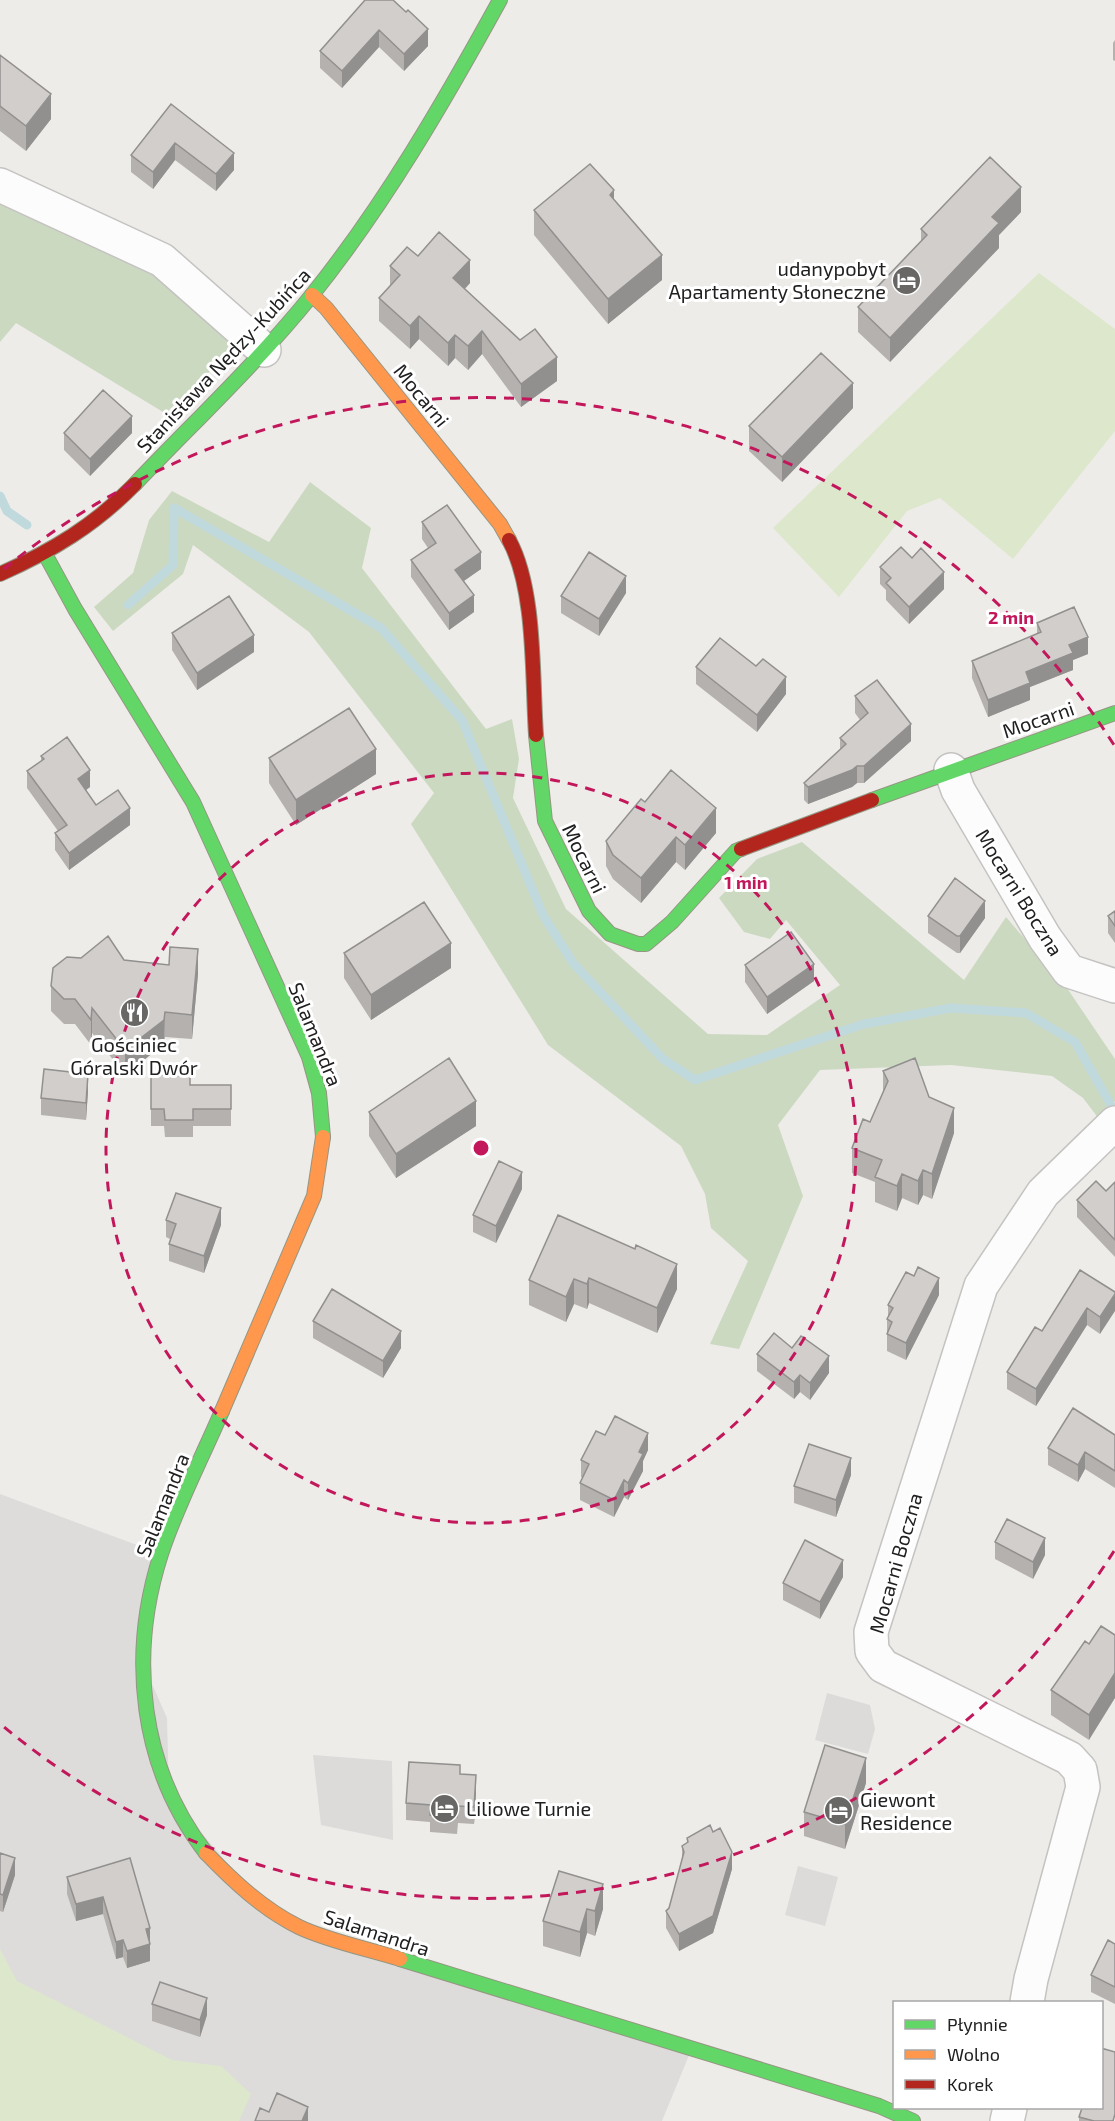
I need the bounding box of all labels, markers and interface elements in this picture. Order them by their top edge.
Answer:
place label: udanypobyt Apartamenty Słoneczne [668,256,886,303]
street label: Stanisława Nędzy-Kubińca [131,263,315,457]
hotel icon: udanypobyt Apartamenty Słoneczne [891,264,923,296]
street label: Mocarni [389,359,455,431]
text: 2 min [988,606,1034,628]
street label: Mocarni [999,696,1077,742]
street label: Mocarni [558,819,612,897]
street label: Mocarni Boczna [971,824,1069,960]
text: 1 min [724,871,768,893]
street label: Salamandra [284,979,348,1089]
restaurant icon: Gościniec Góralski Dwór [118,997,150,1029]
place label: Gościniec Góralski Dwór [70,1032,198,1079]
centre of rings [471,1138,491,1158]
street label: Salamandra [130,1450,194,1560]
street label: Mocarni Boczna [863,1490,927,1636]
place label: Giewont Residence [860,1787,952,1834]
hotel icon: Liliowe Turnie [429,1792,461,1824]
hotel icon: Giewont Residence [823,1795,855,1827]
place label: Liliowe Turnie [466,1796,591,1820]
street label: Salamandra [321,1904,433,1960]
legend [893,2001,1103,2109]
text: Płynnie [947,2013,1008,2035]
text: Wolno [947,2043,1000,2065]
text: Korek [947,2073,993,2095]

